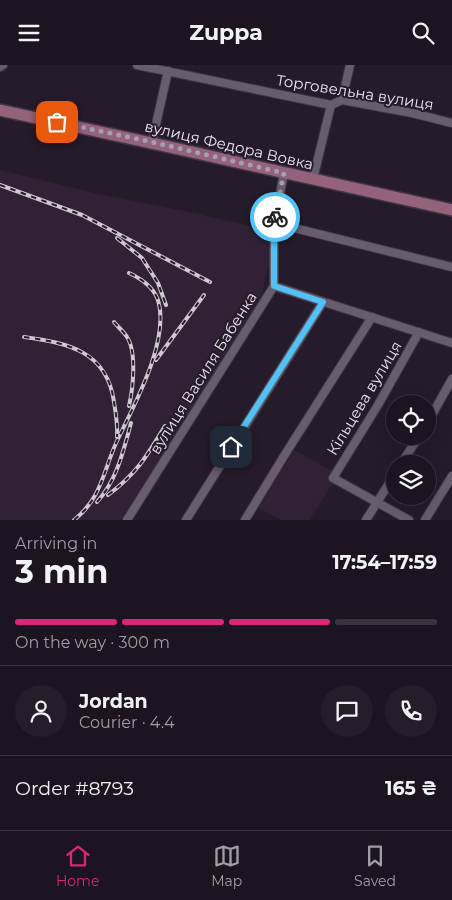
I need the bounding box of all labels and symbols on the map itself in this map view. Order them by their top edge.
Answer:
street label: Торговельна вулиця [275,70,435,114]
pin [36,101,78,143]
street label: вулиця Федора Вовка [143,116,315,174]
courier [250,192,300,242]
street label: вулиця Василя Бабенка [145,288,261,458]
street label: Кільцева вулиця [322,337,406,459]
pin [210,426,252,468]

